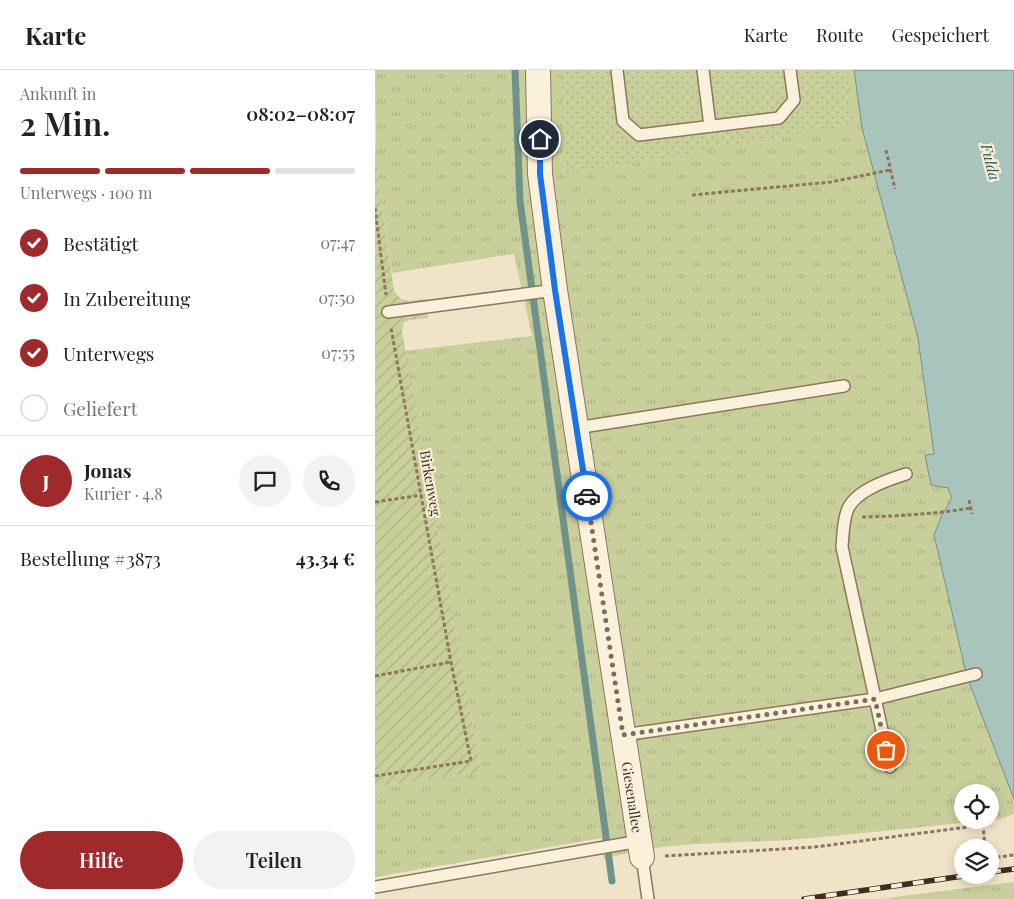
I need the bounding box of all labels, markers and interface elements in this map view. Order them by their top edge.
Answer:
text: Karte [25,19,86,51]
text: Karte [744,23,788,47]
text: Route [816,23,864,47]
text: Gespeichert [892,23,989,47]
text: Ankunft in [20,83,96,104]
text: 08:02–08:07 [246,100,355,126]
text: 2 Min. [20,101,111,144]
pin [519,118,561,160]
icon: home [526,125,554,153]
water label: Fulda [977,141,1005,183]
text: Unterwegs · 100 m [20,182,152,203]
icon: check [20,229,48,257]
text: Bestätigt [63,230,138,256]
text: 07:47 [320,232,355,253]
icon: check [20,284,48,312]
text: In Zubereitung [63,285,190,311]
text: 07:50 [318,287,355,308]
icon: check [20,339,48,367]
text: Unterwegs [63,340,154,366]
text: 07:55 [321,342,355,363]
text: Geliefert [63,395,137,421]
street label: Birkenweg [416,449,446,518]
button: chat [239,455,291,507]
button: phone [303,455,355,507]
text: Jonas [84,457,132,483]
text: J [43,468,49,494]
courier [562,471,612,521]
icon: car [573,482,601,510]
text: Kurier · 4.8 [84,483,163,504]
text: Bestellung #3873 [20,545,161,571]
text: 43.34 € [296,545,355,571]
pin [865,729,907,771]
icon: bag [872,736,900,764]
street label: Giesenallee [618,760,648,834]
map controls [954,784,999,884]
button: locate [954,784,999,829]
button: Hilfe [20,831,183,889]
button: Teilen [193,831,355,889]
button: layers [954,839,999,884]

